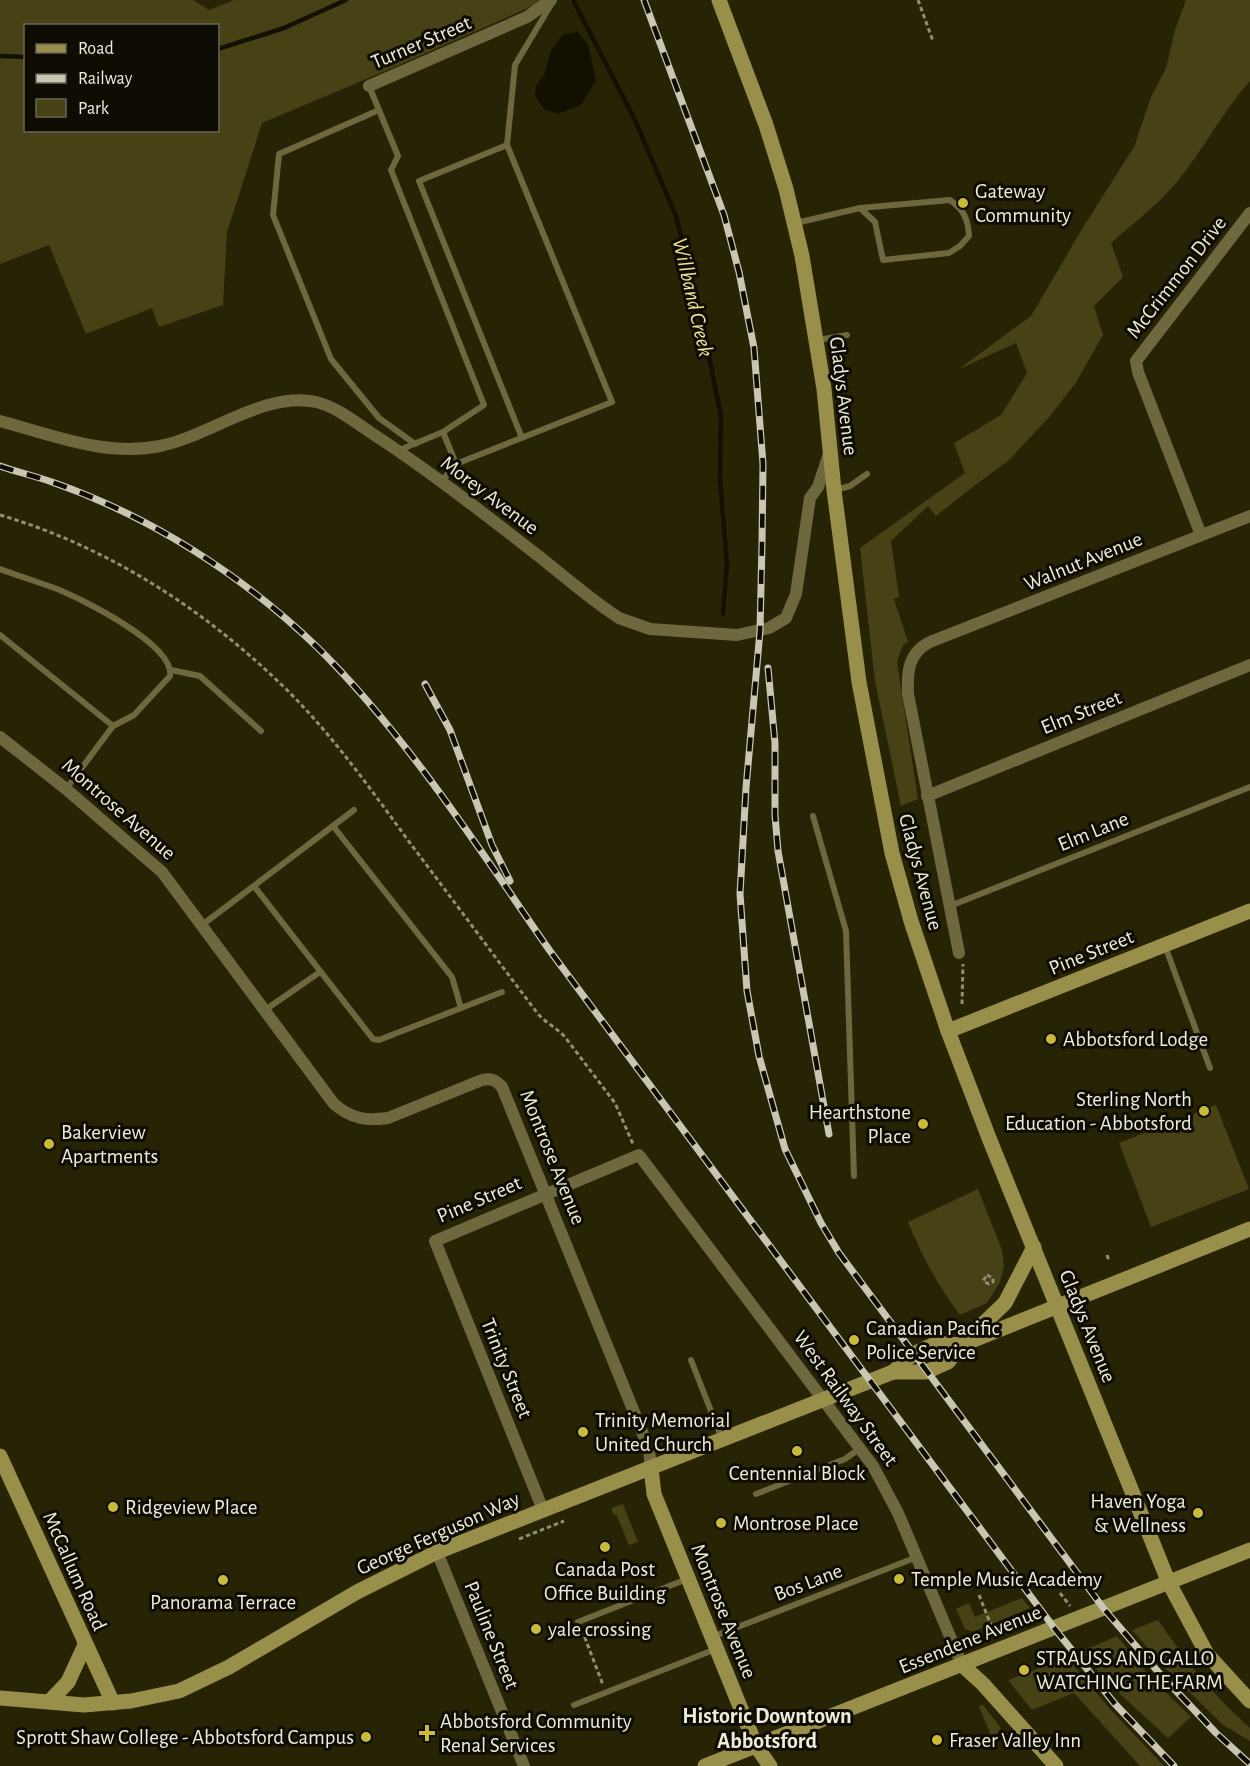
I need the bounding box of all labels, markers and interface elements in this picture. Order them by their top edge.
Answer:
street label: Turner Street [368,12,474,73]
legend [24,24,219,132]
text: Road [78,40,114,58]
text: Railway [78,70,133,88]
text: Park [78,100,110,118]
place label: Gateway Community [975,181,1071,226]
marker: Gateway Community [956,196,970,210]
street label: McCrimmon Drive [1123,212,1230,342]
water label: Willband Creek [669,236,717,359]
street label: Gladys Avenue [826,335,861,457]
street label: Morey Avenue [437,452,542,539]
street label: Walnut Avenue [1021,528,1145,595]
street label: Elm Street [1038,687,1125,738]
street label: Montrose Avenue [58,755,180,864]
street label: Elm Lane [1055,808,1132,855]
street label: Gladys Avenue [895,812,946,933]
street label: Pine Street [1046,926,1137,979]
place label: Abbotsford Lodge [1063,1029,1208,1050]
marker: Abbotsford Lodge [1044,1032,1058,1046]
street label: Montrose Avenue [516,1087,589,1227]
place label: Sterling North Education - Abbotsford [1005,1089,1192,1134]
place label: Hearthstone Place [809,1102,911,1147]
marker: Sterling North Education - Abbotsford [1197,1104,1211,1118]
marker: Hearthstone Place [916,1117,930,1131]
place label: Bakerview Apartments [61,1122,158,1167]
marker: Bakerview Apartments [42,1137,56,1151]
street label: Pine Street [434,1172,525,1227]
street label: Gladys Avenue [1055,1267,1120,1386]
street label: Trinity Street [477,1315,536,1421]
place label: Canadian Pacific Police Service [866,1318,1000,1363]
street label: West Railway Street [790,1327,902,1470]
marker: Canadian Pacific Police Service [847,1333,861,1347]
place label: Trinity Memorial United Church [595,1410,730,1455]
marker: Trinity Memorial United Church [576,1425,590,1439]
marker: Centennial Block [790,1444,804,1458]
place label: Centennial Block [729,1463,866,1484]
street label: George Ferguson Way [354,1488,523,1579]
place label: Haven Yoga & Wellness [1090,1491,1186,1536]
place label: Ridgeview Place [125,1497,257,1518]
marker: Ridgeview Place [106,1500,120,1514]
marker: Haven Yoga & Wellness [1191,1506,1205,1520]
street label: McCallum Road [39,1509,110,1634]
place label: Montrose Place [733,1513,858,1534]
marker: Montrose Place [714,1516,728,1530]
marker: Canada Post Office Building [598,1540,612,1554]
street label: Montrose Avenue [687,1541,760,1681]
place label: Canada Post Office Building [544,1559,667,1604]
street label: Bos Lane [771,1560,845,1605]
place label: Temple Music Academy [911,1569,1102,1590]
marker: Temple Music Academy [892,1572,906,1586]
marker: Panorama Terrace [216,1573,230,1587]
street label: Pauline Street [460,1578,523,1692]
place label: Panorama Terrace [150,1592,296,1613]
street label: Essendene Avenue [896,1601,1045,1678]
place label: yale crossing [547,1619,652,1640]
marker: yale crossing [529,1622,543,1636]
place label: STRAUSS AND GALLO WATCHING THE FARM [1036,1648,1223,1693]
marker: STRAUSS AND GALLO WATCHING THE FARM [1017,1663,1031,1677]
district label: Historic Downtown Abbotsford [682,1705,852,1752]
place label: Abbotsford Community Renal Services [440,1711,632,1756]
marker: Abbotsford Community Renal Services [418,1724,436,1742]
place label: Sprott Shaw College - Abbotsford Campus [16,1727,354,1748]
marker: Sprott Shaw College - Abbotsford Campus [359,1730,373,1744]
place label: Fraser Valley Inn [949,1730,1081,1751]
marker: Fraser Valley Inn [930,1733,944,1747]

